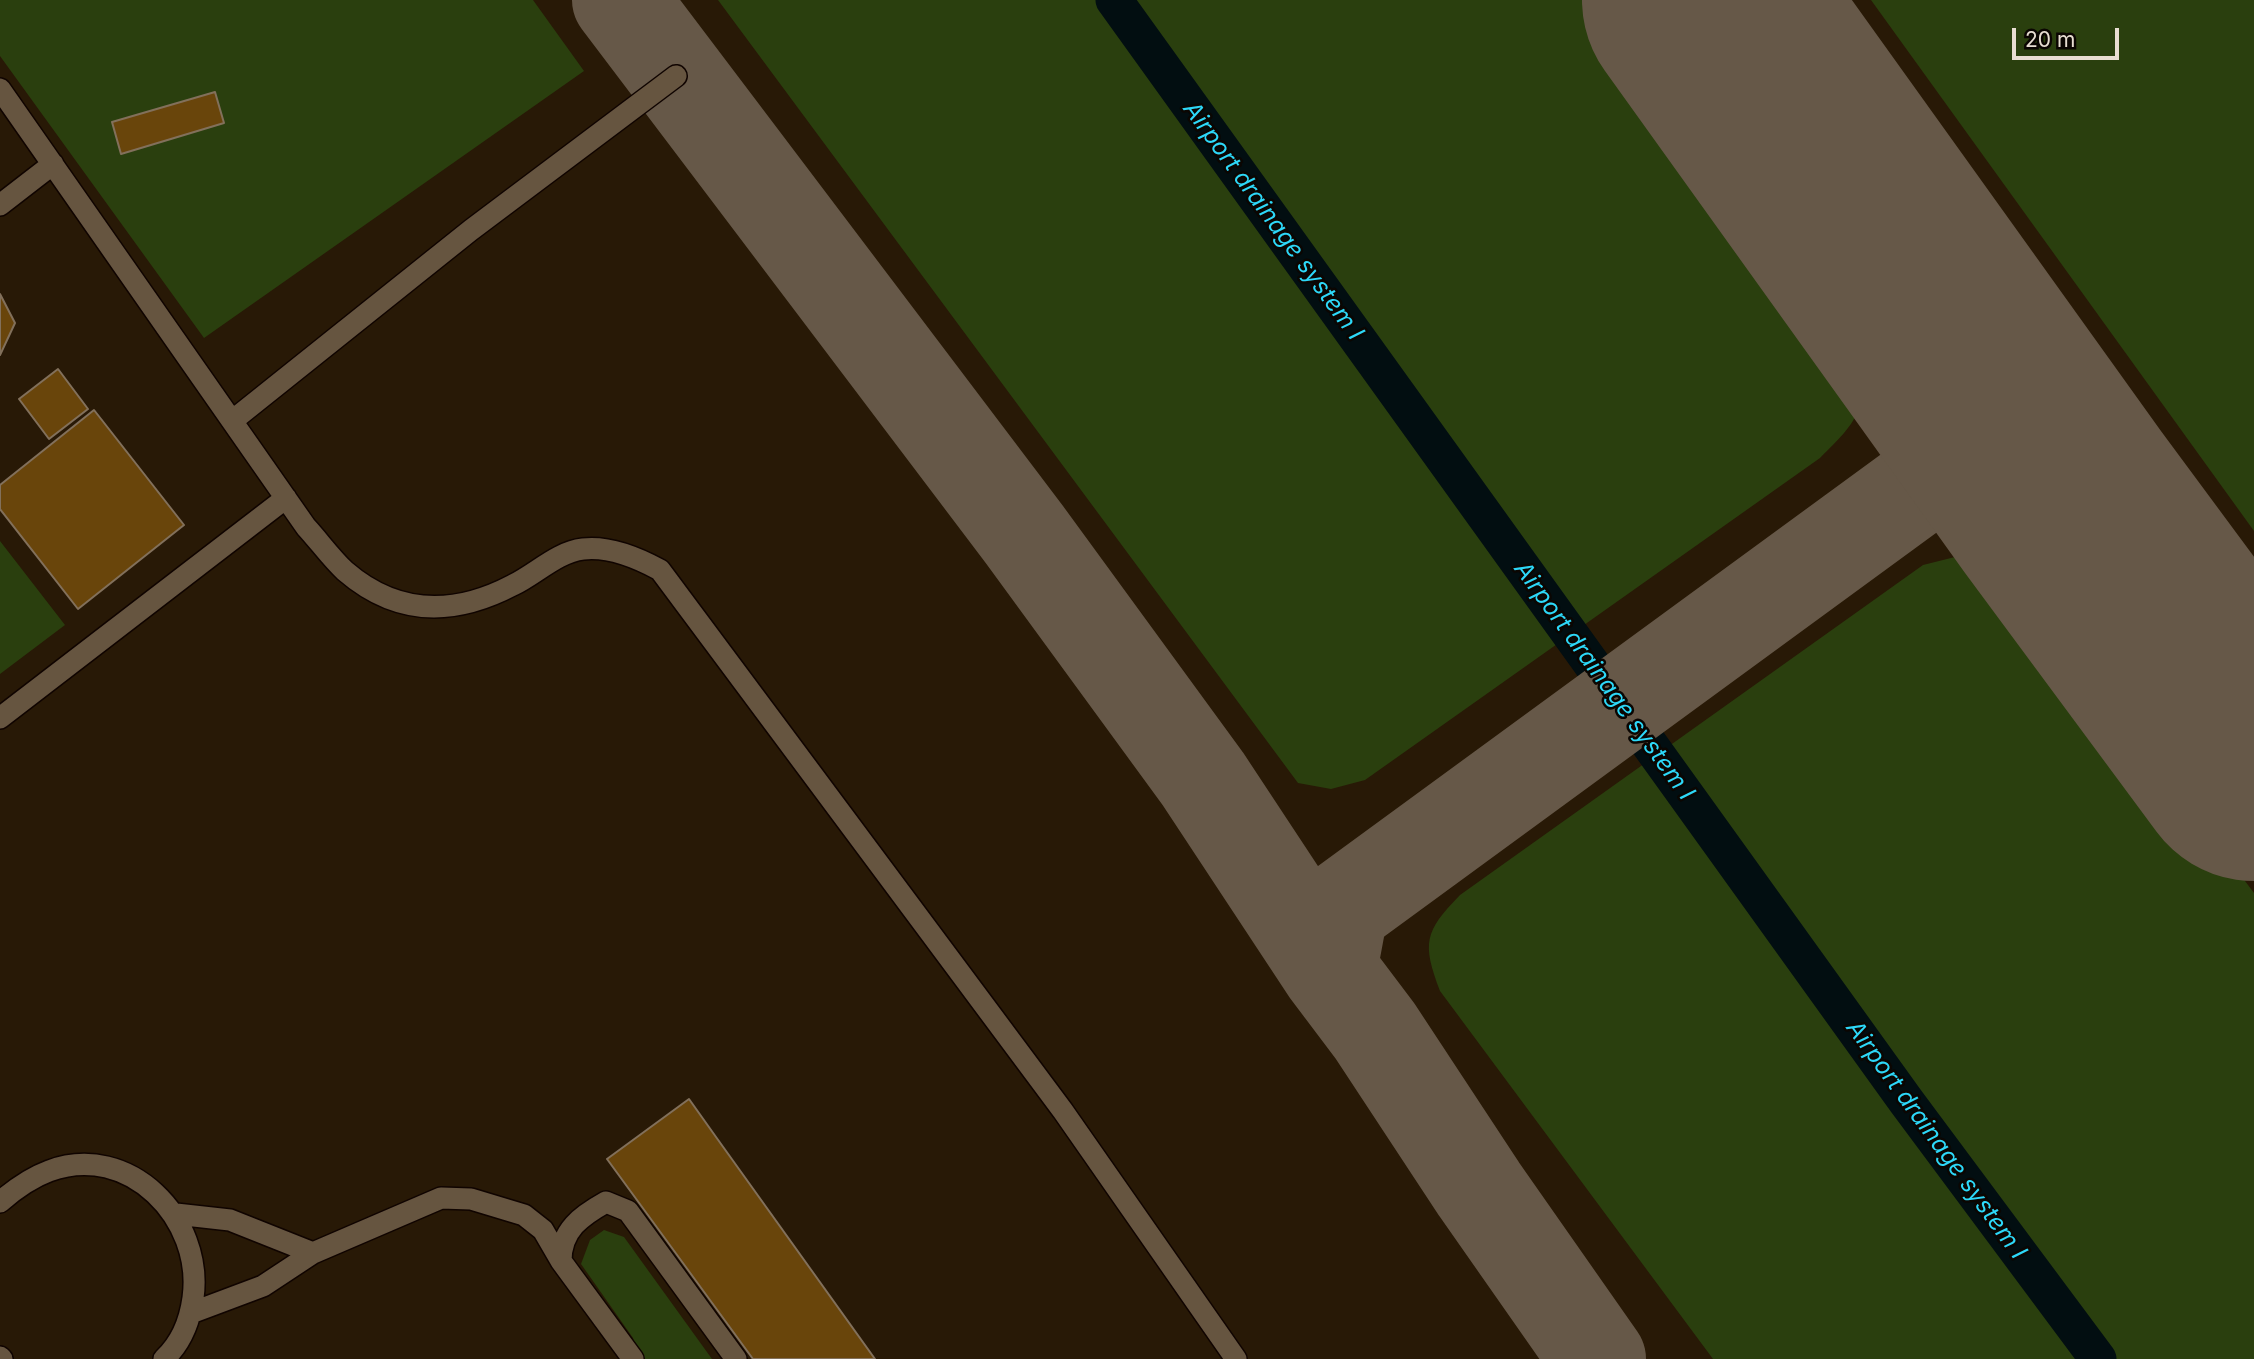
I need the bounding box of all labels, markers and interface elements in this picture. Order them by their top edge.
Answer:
scale bar [2016,14,2123,58]
text: 20 m [2025,27,2075,52]
water label: Airport drainage system I [1177,96,1369,346]
water label: Airport drainage system I [1508,556,1700,806]
water label: Airport drainage system I [1840,1015,2032,1265]

